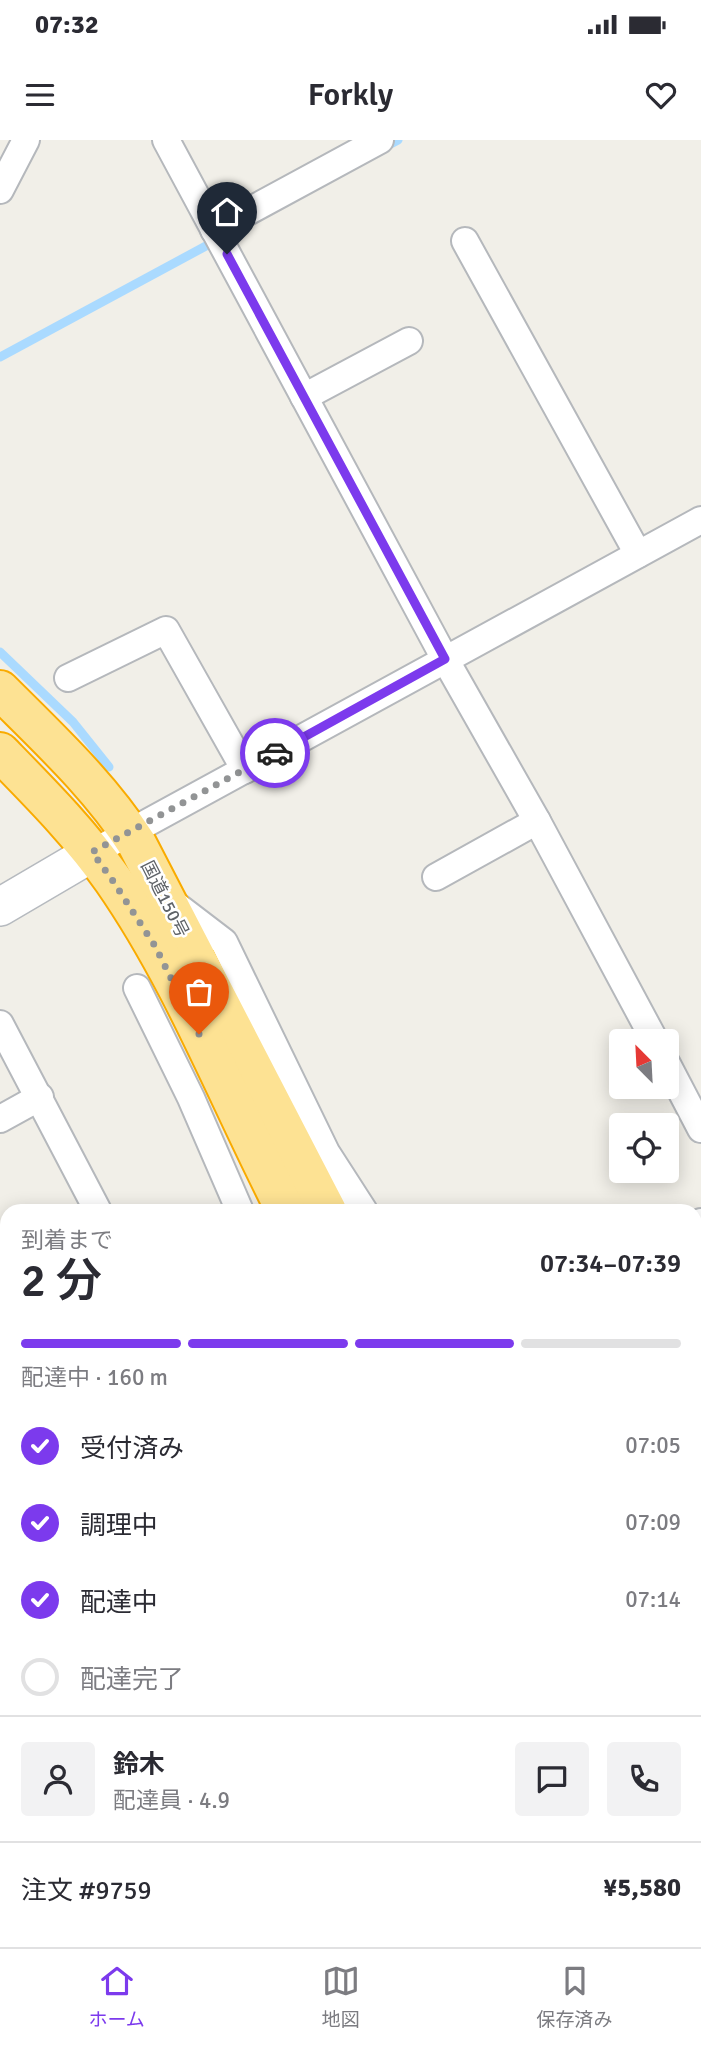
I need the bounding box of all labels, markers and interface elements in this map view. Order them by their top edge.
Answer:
text: 07:32 [35,9,99,41]
text: Forkly [308,75,393,114]
icon: menu [21,76,59,114]
icon: heart [642,76,680,114]
pin [197,182,257,254]
icon: home [208,193,246,231]
courier [240,718,310,788]
icon: car [256,734,294,772]
street label: 国道150号 [136,857,194,941]
pin [169,962,229,1034]
icon: bag [180,973,218,1011]
north arrow [609,1029,679,1099]
map controls [609,1029,679,1183]
button: locate [609,1113,679,1183]
text: 到着まで [21,1226,113,1255]
text: 07:34–07:39 [540,1248,681,1280]
text: 2 分 [21,1253,102,1309]
text: 配達中 · 160 m [21,1363,168,1392]
icon: check [21,1427,59,1465]
text: 07:05 [625,1431,681,1460]
text: 受付済み [80,1433,184,1465]
icon: check [21,1504,59,1542]
text: 07:09 [625,1508,681,1537]
text: 調理中 [80,1510,158,1542]
icon: check [21,1581,59,1619]
text: 07:14 [625,1585,681,1614]
text: 配達中 [80,1587,158,1619]
text: 配達完了 [80,1664,184,1696]
button: person [21,1742,95,1816]
button: chat [515,1742,589,1816]
button: phone [607,1742,681,1816]
text: 鈴木 [113,1749,165,1781]
text: 配達員 · 4.9 [113,1786,230,1815]
text: ¥5,580 [603,1872,681,1904]
text: 注文 #9759 [21,1875,152,1907]
tab: ホーム [88,1962,145,2032]
tab: 地図 [322,1962,360,2032]
tab: 保存済み [537,1962,613,2032]

